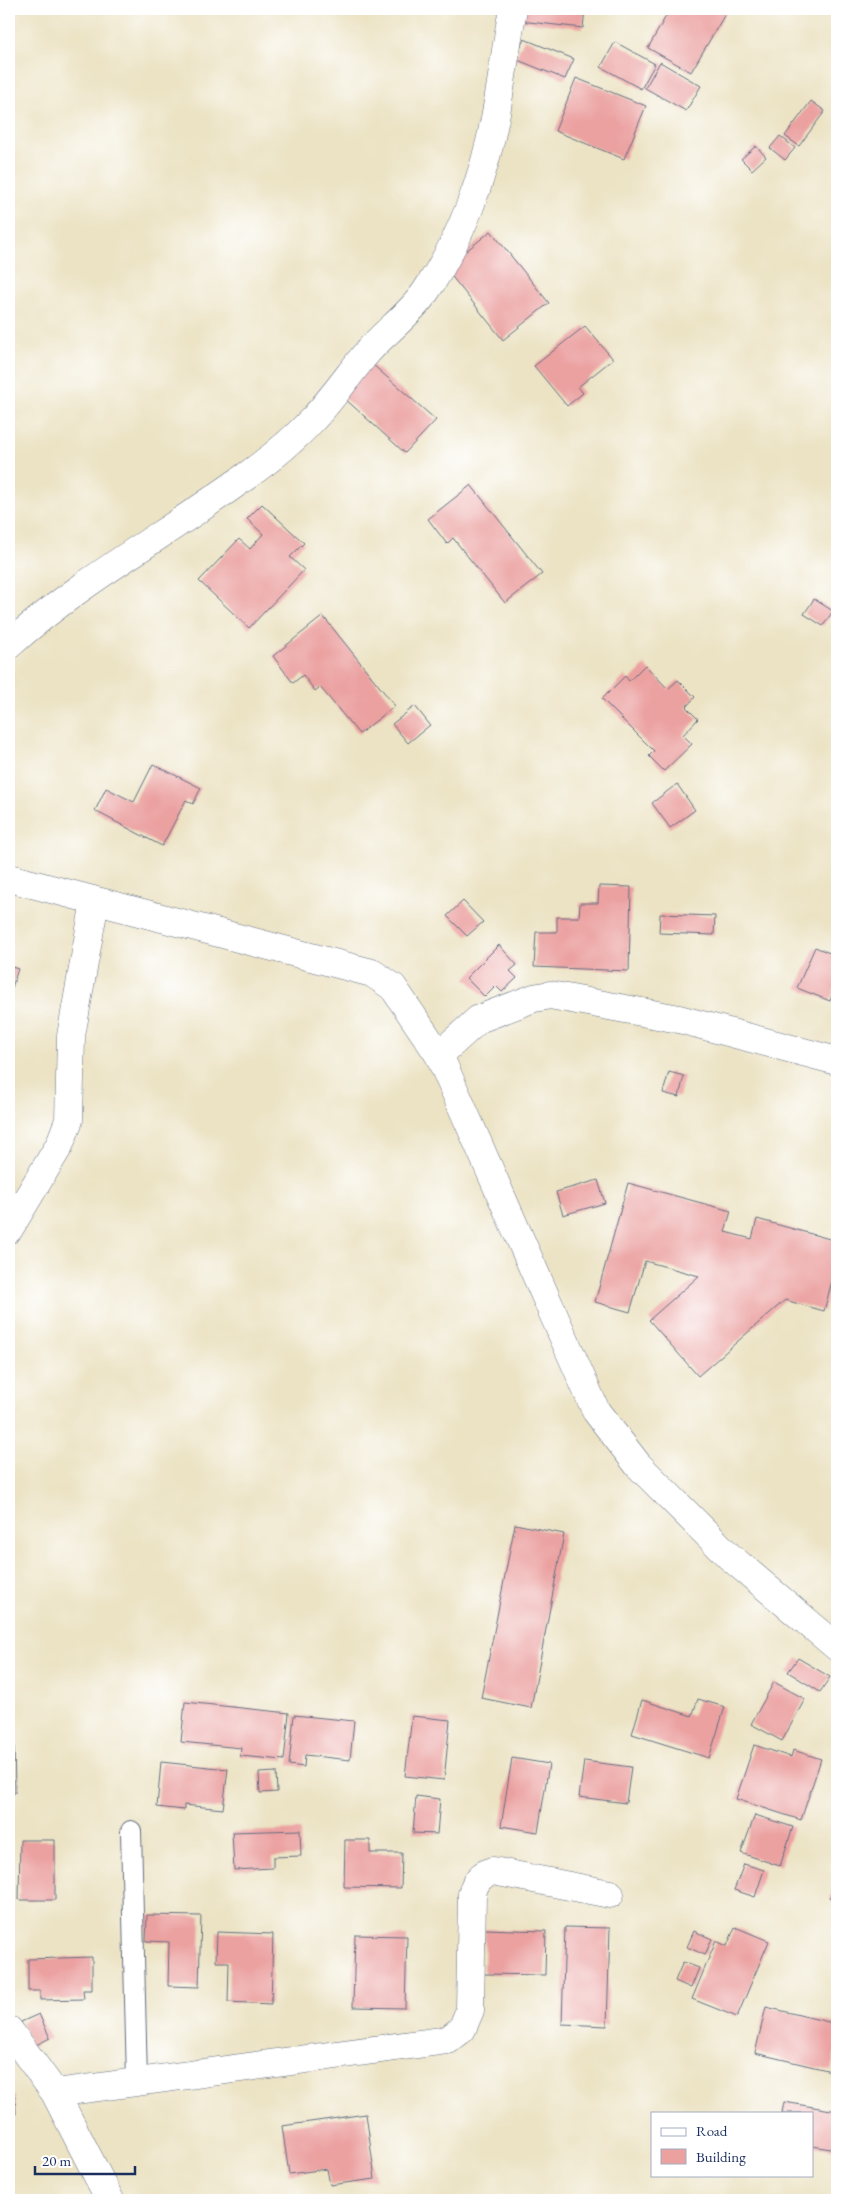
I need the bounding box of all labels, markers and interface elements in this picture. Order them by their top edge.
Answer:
legend [651,2112,814,2176]
text: Road [696,2121,728,2140]
scale bar [35,2144,135,2176]
text: Building [696,2147,746,2166]
text: 20 m [42,2151,71,2170]

